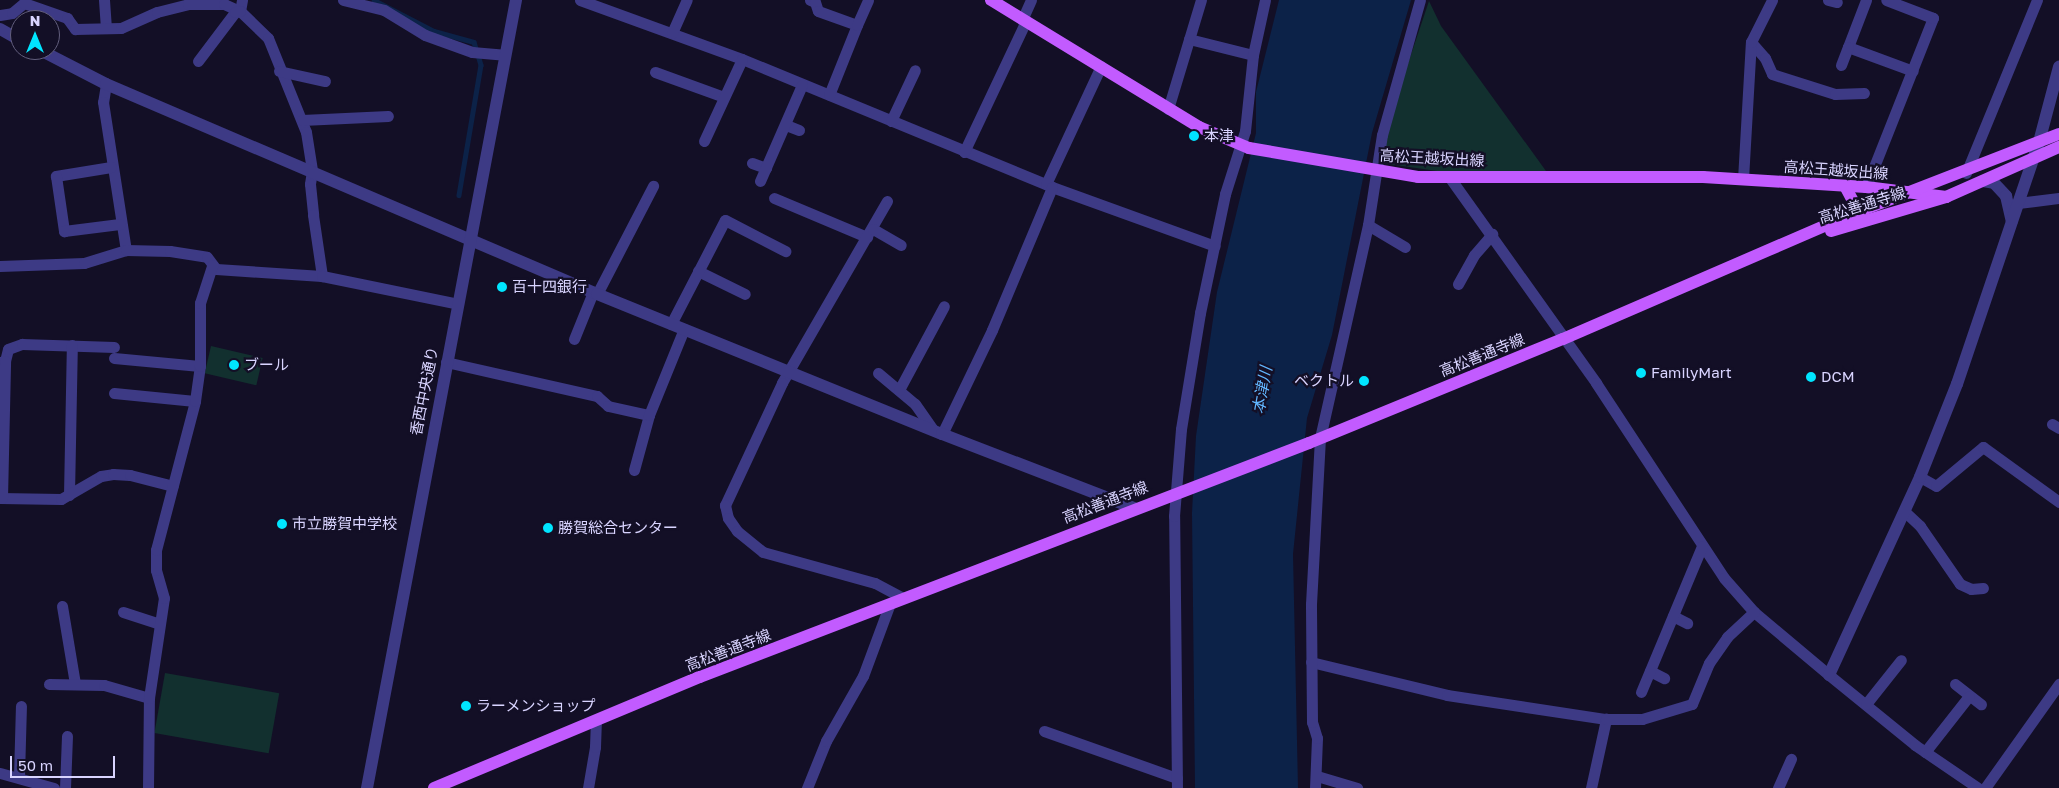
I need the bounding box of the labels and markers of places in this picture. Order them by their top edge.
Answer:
place label: 本津 [1204,127,1234,145]
marker: 本津 [1188,130,1200,142]
place label: 百十四銀行 [512,278,587,296]
marker: 百十四銀行 [496,281,508,293]
place label: ブール [244,356,289,374]
marker: ブール [228,359,240,371]
place label: FamilyMart [1651,364,1732,382]
marker: FamilyMart [1635,367,1647,379]
place label: DCM [1821,368,1855,386]
marker: DCM [1805,371,1817,383]
place label: ベクトル [1294,372,1354,390]
marker: ベクトル [1358,375,1370,387]
place label: 市立勝賀中学校 [292,515,397,533]
marker: 市立勝賀中学校 [276,518,288,530]
place label: 勝賀総合センター [558,519,678,537]
marker: 勝賀総合センター [542,522,554,534]
place label: ラーメンショップ [476,697,596,715]
marker: ラーメンショップ [460,700,472,712]

